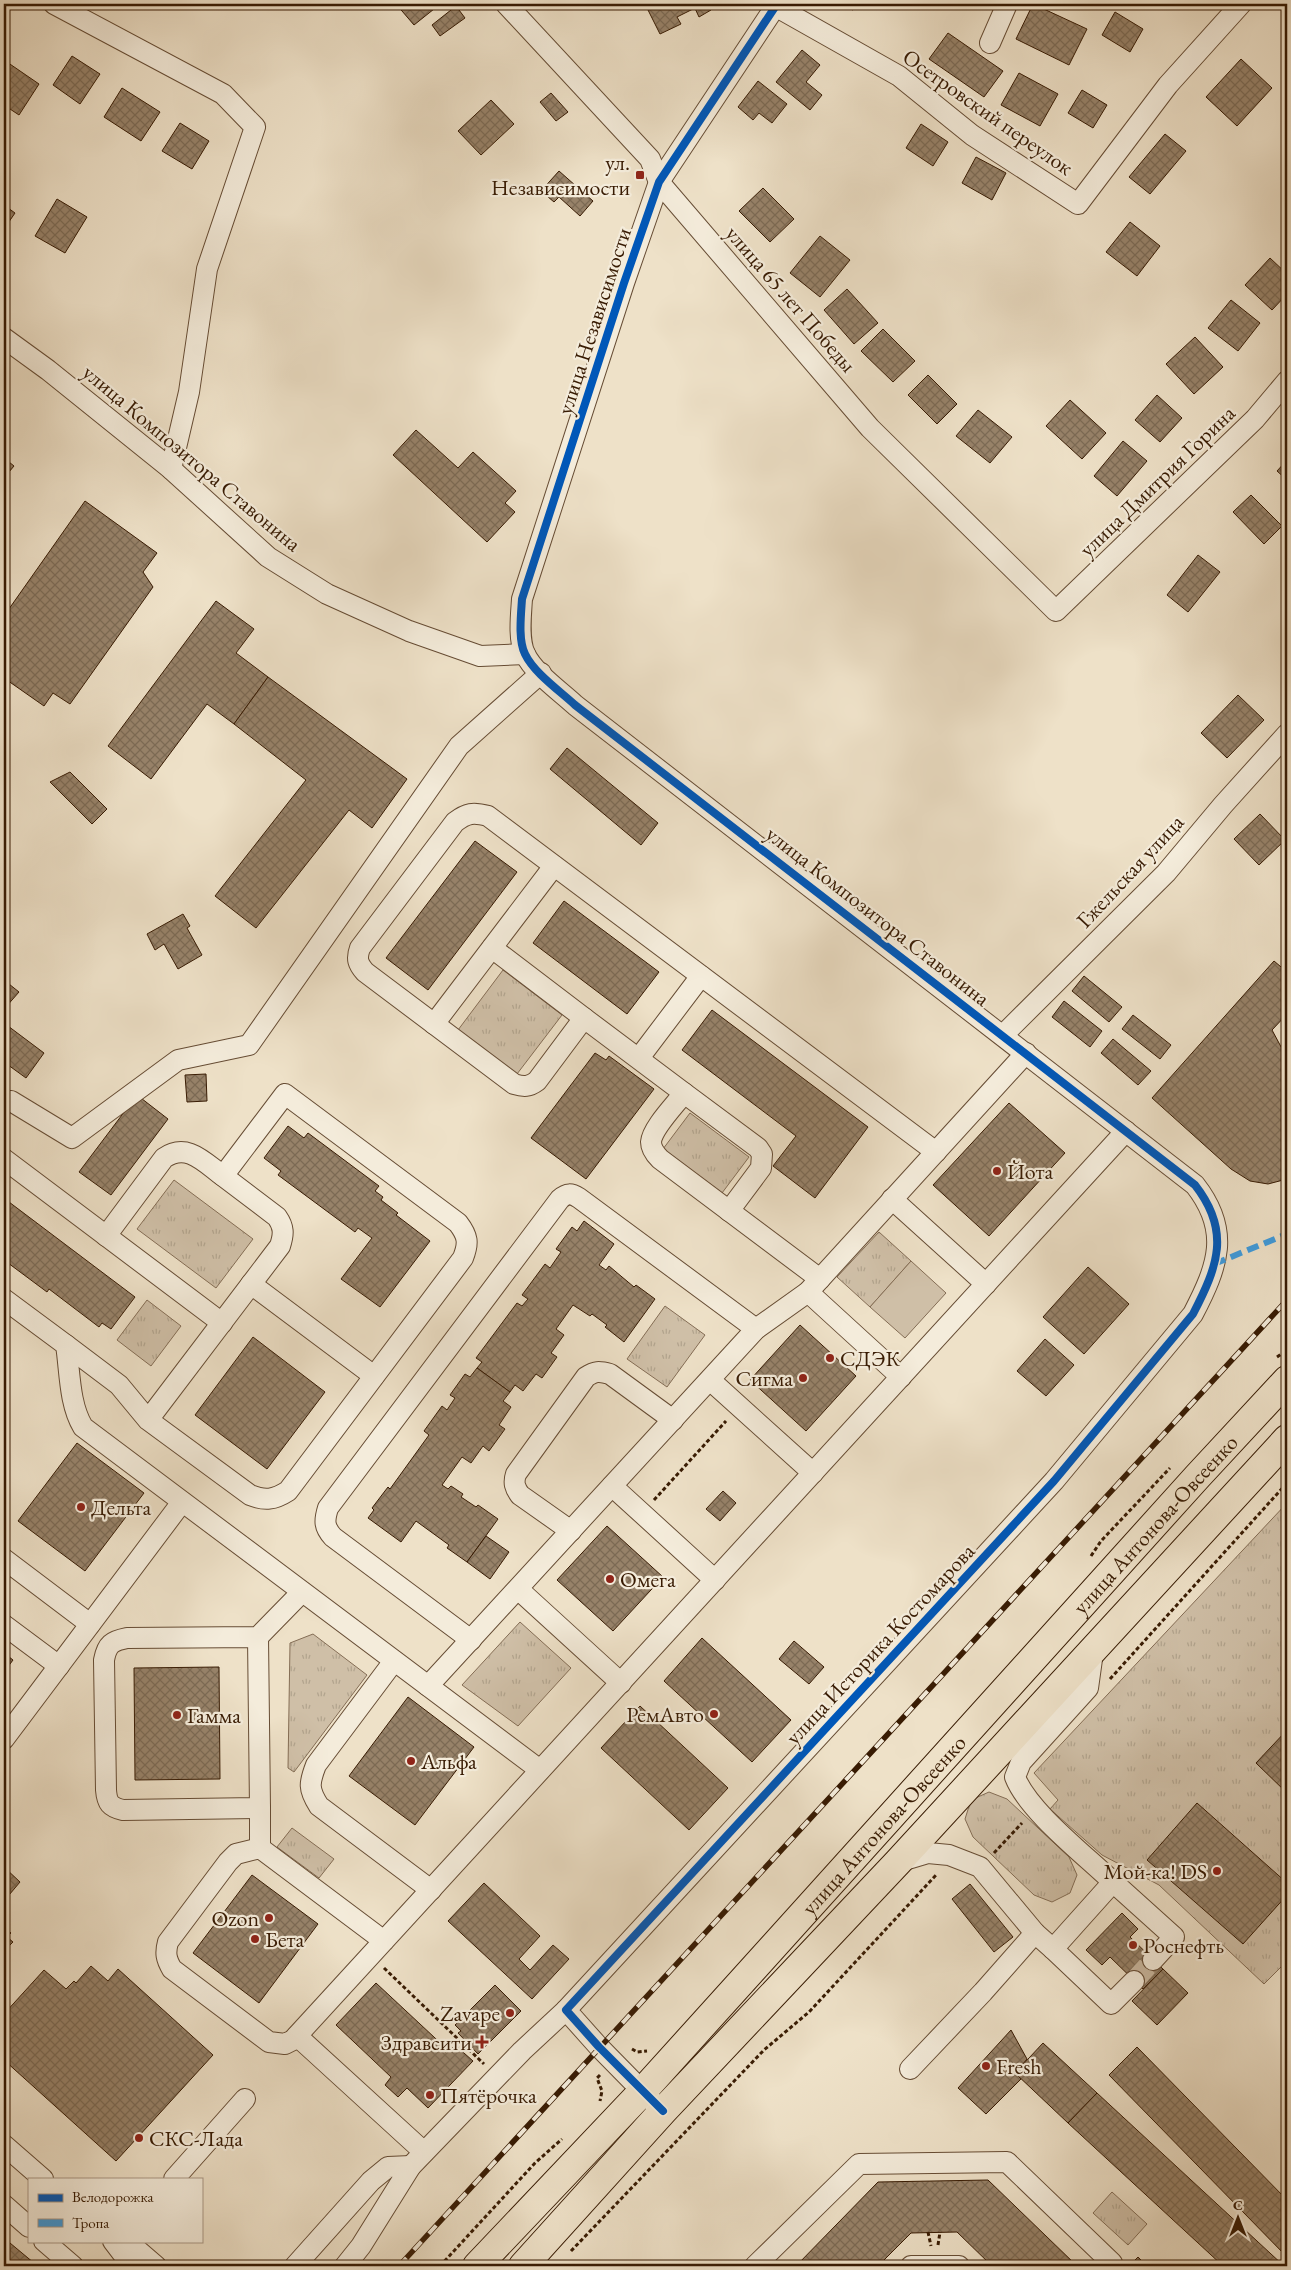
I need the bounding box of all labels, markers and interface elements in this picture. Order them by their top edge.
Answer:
street label: Осетровский переулок [897,42,1079,182]
place label: ул. Независимости [491,148,630,202]
marker: ул. Независимости [634,169,646,181]
street label: улица 65 лет Победы [719,220,863,378]
street label: улица Независимости [550,224,638,418]
street label: улица Композитора Ставонина [77,358,308,558]
street label: улица Дмитрия Горина [1073,399,1241,563]
street label: Гжельская улица [1070,808,1190,934]
street label: улица Композитора Ставонина [760,819,996,1013]
place label: Йота [1007,1157,1054,1186]
marker: Йота [991,1165,1003,1177]
place label: СДЭК [840,1344,900,1373]
marker: СДЭК [824,1352,836,1364]
place label: Сигма [735,1364,793,1393]
marker: Сигма [797,1372,809,1384]
street label: улица Антонова-Овсеенко [1066,1428,1244,1620]
place label: Дельта [91,1493,152,1522]
marker: Дельта [75,1501,87,1513]
street label: улица Историка Костомарова [779,1537,981,1751]
place label: Омега [620,1565,676,1594]
marker: Омега [604,1573,616,1585]
place label: РемАвто [626,1700,704,1729]
place label: Гамма [187,1701,241,1730]
marker: РемАвто [708,1708,720,1720]
marker: Гамма [171,1709,183,1721]
street label: улица Антонова-Овсеенко [795,1728,972,1921]
place label: Альфа [420,1747,477,1776]
marker: Альфа [405,1755,417,1767]
place label: Мой-ка! DS [1103,1857,1207,1886]
marker: Мой-ка! DS [1211,1865,1223,1877]
place label: Ozon [211,1904,259,1933]
marker: Ozon [263,1912,275,1924]
place label: Бета [265,1925,305,1954]
place label: Роснефть [1143,1931,1224,1960]
marker: Бета [249,1933,261,1945]
marker: Роснефть [1127,1939,1139,1951]
place label: Zavape [440,1999,500,2028]
marker: Zavape [504,2007,516,2019]
place label: Здравсити [381,2028,472,2057]
marker: Здравсити [476,2036,488,2048]
place label: Fresh [996,2052,1042,2081]
marker: Fresh [980,2060,992,2072]
place label: Пятёрочка [440,2081,537,2110]
marker: Пятёрочка [424,2089,436,2101]
place label: СКС-Лада [149,2124,243,2153]
marker: СКС-Лада [133,2132,145,2144]
legend [28,2178,202,2242]
text: Велодорожка [72,2187,153,2206]
north arrow [1214,2192,1264,2242]
text: С [1233,2196,1243,2214]
text: Тропа [72,2213,109,2232]

